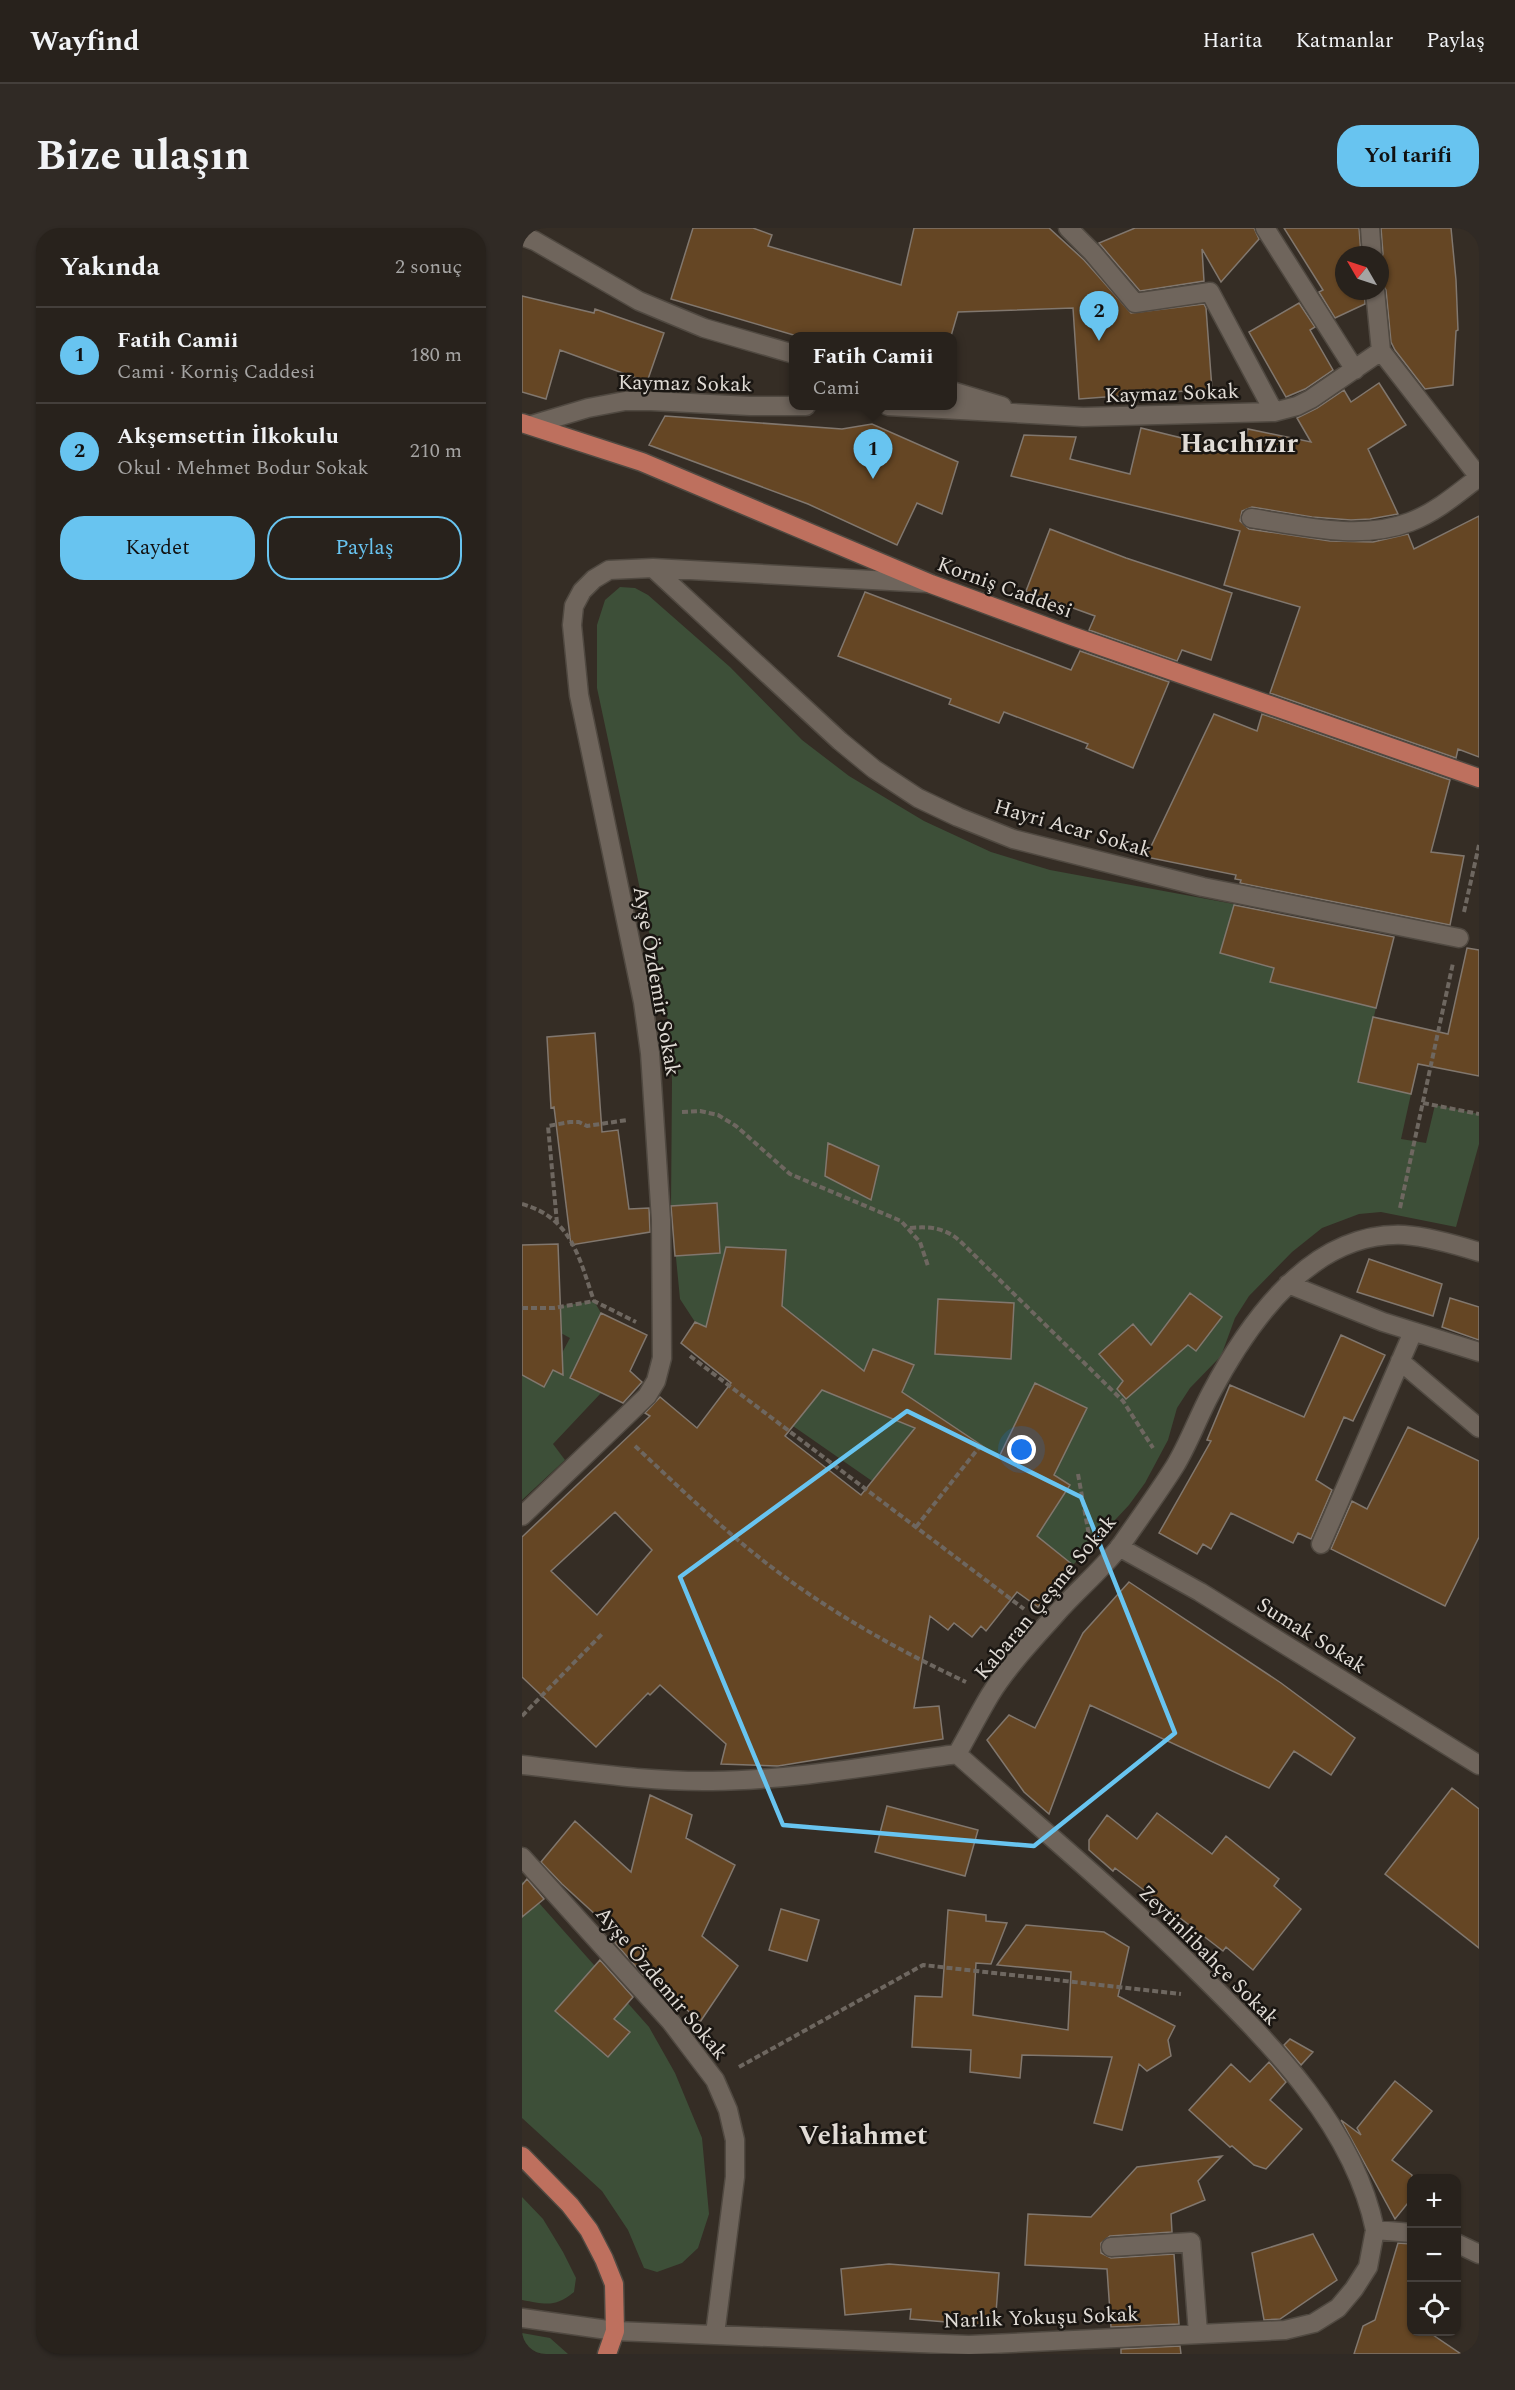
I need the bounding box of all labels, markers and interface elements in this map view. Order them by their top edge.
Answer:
text: Wayfind [30,20,139,63]
text: Harita [1203,25,1262,57]
text: Katmanlar [1295,25,1393,57]
text: Paylaş [1426,25,1485,57]
text: Bize ulaşın [36,125,250,188]
button: Yol tarifi [1337,125,1479,187]
north arrow [1335,246,1389,300]
text: Yakında [60,247,160,287]
text: 2 sonuç [395,252,462,282]
pin: 2 [1080,291,1118,341]
text: Fatih Camii [117,324,238,357]
popup [789,332,957,410]
text: 1 [74,340,85,370]
text: 180 m [410,340,462,370]
text: Fatih Camii [812,340,934,373]
text: Cami · Korniş Caddesi [117,357,315,387]
street label: Kaymaz Sokak [617,367,753,401]
text: Cami [812,373,860,403]
street label: Kaymaz Sokak [1104,376,1240,412]
text: Akşemsettin İlkokulu [117,420,339,453]
district label: Hacıhızır [1180,423,1299,465]
pin: 1 [854,430,892,479]
text: 2 [74,436,85,466]
text: 210 m [410,436,462,466]
text: Okul · Mehmet Bodur Sokak [117,453,369,483]
button: Kaydet [60,516,255,580]
button: Paylaş [267,516,462,580]
street label: Korniş Caddesi [932,549,1077,627]
street label: Hayri Acar Sokak [990,791,1156,867]
street label: Ayşe Özdemir Sokak [624,884,689,1079]
your location [1007,1435,1036,1464]
street label: Kabaran Çeşme Sokak [967,1508,1125,1687]
street label: Sumak Sokak [1250,1589,1373,1682]
street label: Zeytinlibahçe Sokak [1130,1878,1286,2034]
street label: Ayşe Özdemir Sokak [587,1900,736,2068]
district label: Veliahmet [799,2115,927,2157]
map controls [1407,2174,1461,2336]
button: + [1407,2174,1461,2228]
button: − [1407,2228,1461,2282]
button: locate [1407,2282,1461,2336]
street label: Narlık Yokuşu Sokak [943,2299,1140,2337]

